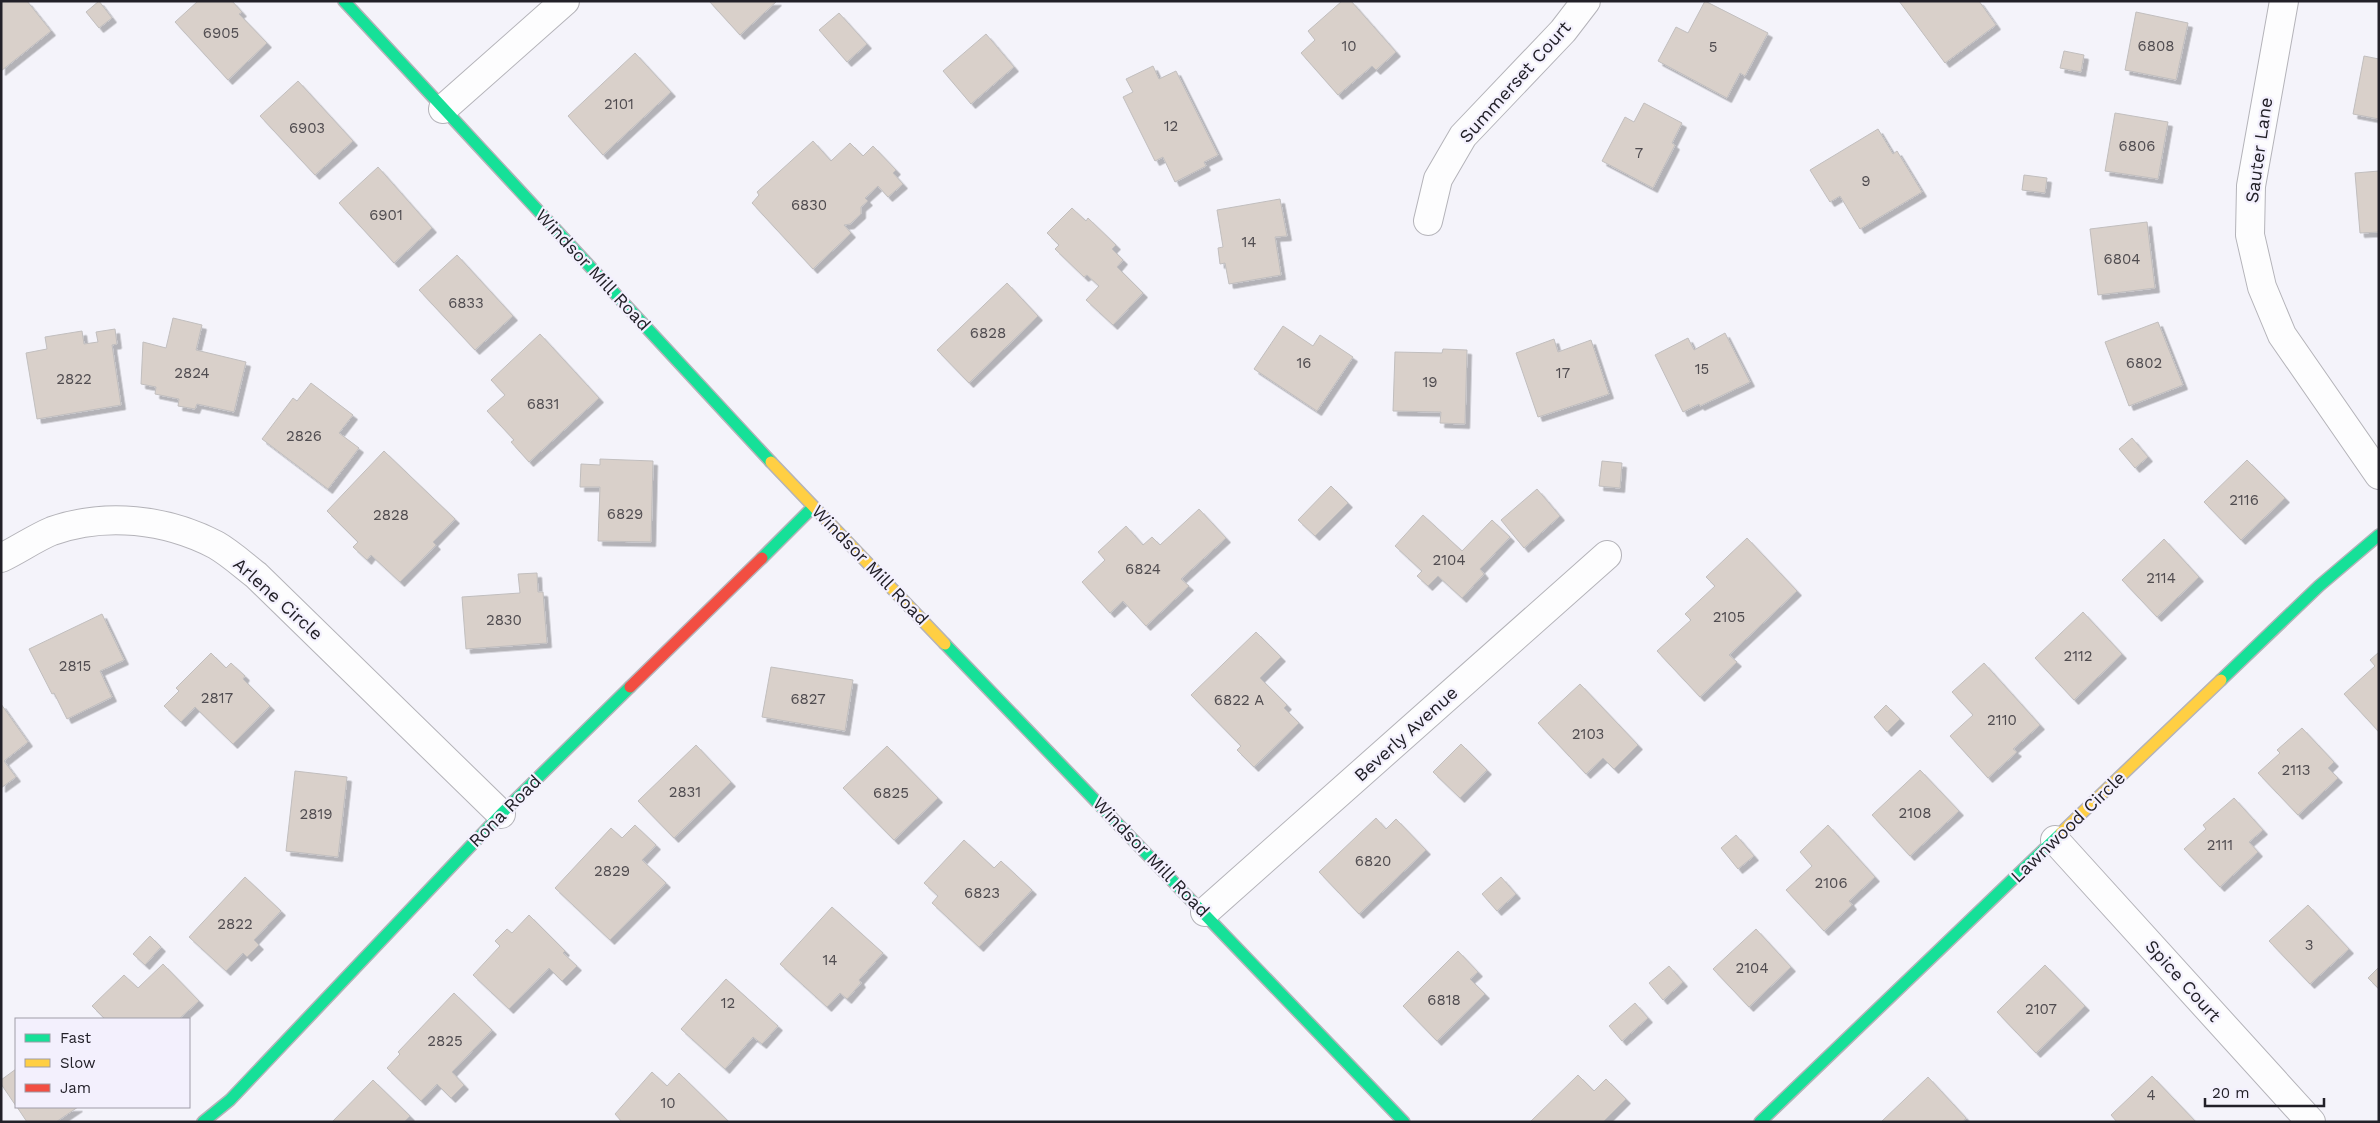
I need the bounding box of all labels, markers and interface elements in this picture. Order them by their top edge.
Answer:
street label: Summerset Court [1455,16,1575,147]
house number: 6905 [203,24,239,42]
house number: 10 [1341,37,1357,55]
house number: 6808 [2138,37,2174,55]
house number: 5 [1709,38,1717,56]
house number: 2101 [604,95,634,113]
street label: Sauter Lane [2241,96,2276,204]
house number: 12 [1164,117,1178,135]
house number: 6903 [289,119,325,137]
house number: 6806 [2119,137,2155,155]
house number: 7 [1635,144,1643,162]
house number: 9 [1861,172,1871,190]
house number: 6830 [791,196,827,214]
street label: Windsor Mill Road [532,205,655,335]
house number: 6901 [369,206,403,224]
house number: 14 [1241,233,1257,251]
house number: 6804 [2104,250,2140,268]
house number: 6833 [448,294,484,312]
house number: 6828 [970,324,1006,342]
house number: 16 [1297,354,1311,372]
house number: 6802 [2126,354,2162,372]
house number: 15 [1695,360,1709,378]
house number: 2824 [174,364,210,382]
house number: 17 [1556,364,1570,382]
house number: 2822 [56,370,92,388]
house number: 19 [1422,373,1438,391]
house number: 6831 [527,395,559,413]
house number: 2826 [286,427,322,445]
house number: 2116 [2229,491,2259,509]
street label: Windsor Mill Road [808,500,933,629]
house number: 6829 [607,505,643,523]
house number: 2828 [373,506,409,524]
house number: 2104 [1432,551,1466,569]
street label: Arlene Circle [229,553,327,644]
house number: 6824 [1125,560,1161,578]
house number: 2114 [2146,569,2176,587]
house number: 2105 [1713,608,1745,626]
house number: 2830 [486,611,522,629]
house number: 2112 [2063,647,2093,665]
house number: 2815 [59,657,91,675]
street label: Beverly Avenue [1350,682,1462,786]
house number: 2817 [201,689,233,707]
house number: 6827 [790,690,826,708]
house number: 6822 A [1214,691,1264,709]
house number: 2110 [1987,711,2017,729]
house number: 2103 [1572,725,1604,743]
house number: 2113 [2281,761,2311,779]
street label: Lawnwood Circle [2006,767,2129,887]
street label: Rona Road [464,770,545,851]
house number: 2831 [669,783,701,801]
house number: 6825 [873,784,909,802]
street label: Windsor Mill Road [1089,792,1214,921]
house number: 2108 [1898,804,1932,822]
house number: 2819 [299,805,333,823]
house number: 2111 [2207,836,2233,854]
house number: 6820 [1355,852,1391,870]
house number: 2829 [594,862,630,880]
house number: 2106 [1814,874,1848,892]
house number: 6823 [964,884,1000,902]
house number: 2822 [217,915,253,933]
street label: Spice Court [2141,935,2226,1026]
house number: 3 [2305,936,2313,954]
house number: 14 [822,951,838,969]
house number: 2104 [1735,959,1769,977]
house number: 6818 [1427,991,1461,1009]
house number: 12 [721,994,735,1012]
house number: 2107 [2025,1000,2057,1018]
legend [15,1018,190,1108]
text: Fast [60,1029,92,1047]
house number: 2825 [427,1032,463,1050]
text: Slow [60,1054,96,1072]
scale bar [2205,1076,2324,1108]
text: Jam [60,1079,91,1097]
text: 20 m [2212,1084,2250,1102]
house number: 4 [2146,1086,2156,1104]
house number: 10 [660,1094,676,1112]

